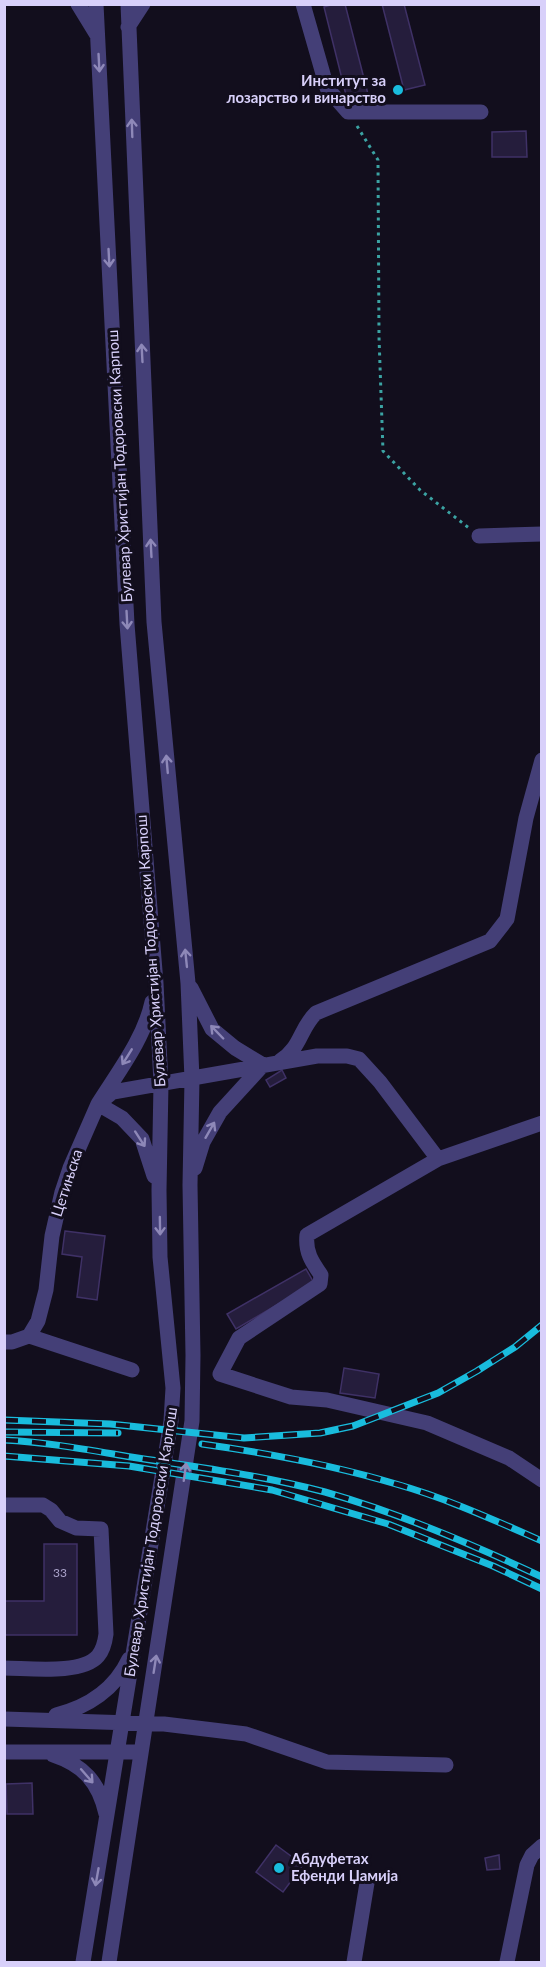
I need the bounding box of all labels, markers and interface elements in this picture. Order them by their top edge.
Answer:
one-way arrow [94,52,105,72]
place label: Институт за лозарство и винарство [227,71,386,106]
marker: Институт за лозарство и винарство [391,83,405,97]
one-way arrow [127,119,138,139]
one-way arrow [104,247,115,267]
street label: Булевар Христијан Тодоровски Карпош [103,329,135,603]
one-way arrow [137,344,148,364]
one-way arrow [145,539,156,559]
one-way arrow [122,610,133,630]
one-way arrow [161,754,172,774]
street label: Булевар Христијан Тодоровски Карпош [132,814,168,1088]
one-way arrow [180,948,191,968]
one-way arrow [210,1024,224,1039]
one-way arrow [121,1048,134,1065]
one-way arrow [204,1122,216,1139]
one-way arrow [133,1130,146,1147]
street label: Цетињска [47,1147,85,1219]
one-way arrow [154,1216,165,1236]
street label: Булевар Христијан Тодоровски Карпош [120,1406,180,1678]
one-way arrow [180,1462,191,1482]
house number: 33 [53,1565,67,1580]
one-way arrow [149,1655,160,1675]
one-way arrow [80,1768,94,1783]
place label: Абдуфетах Ефенди Џамија [290,1849,398,1884]
marker: Абдуфетах Ефенди Џамија [272,1861,286,1875]
one-way arrow [91,1867,102,1887]

